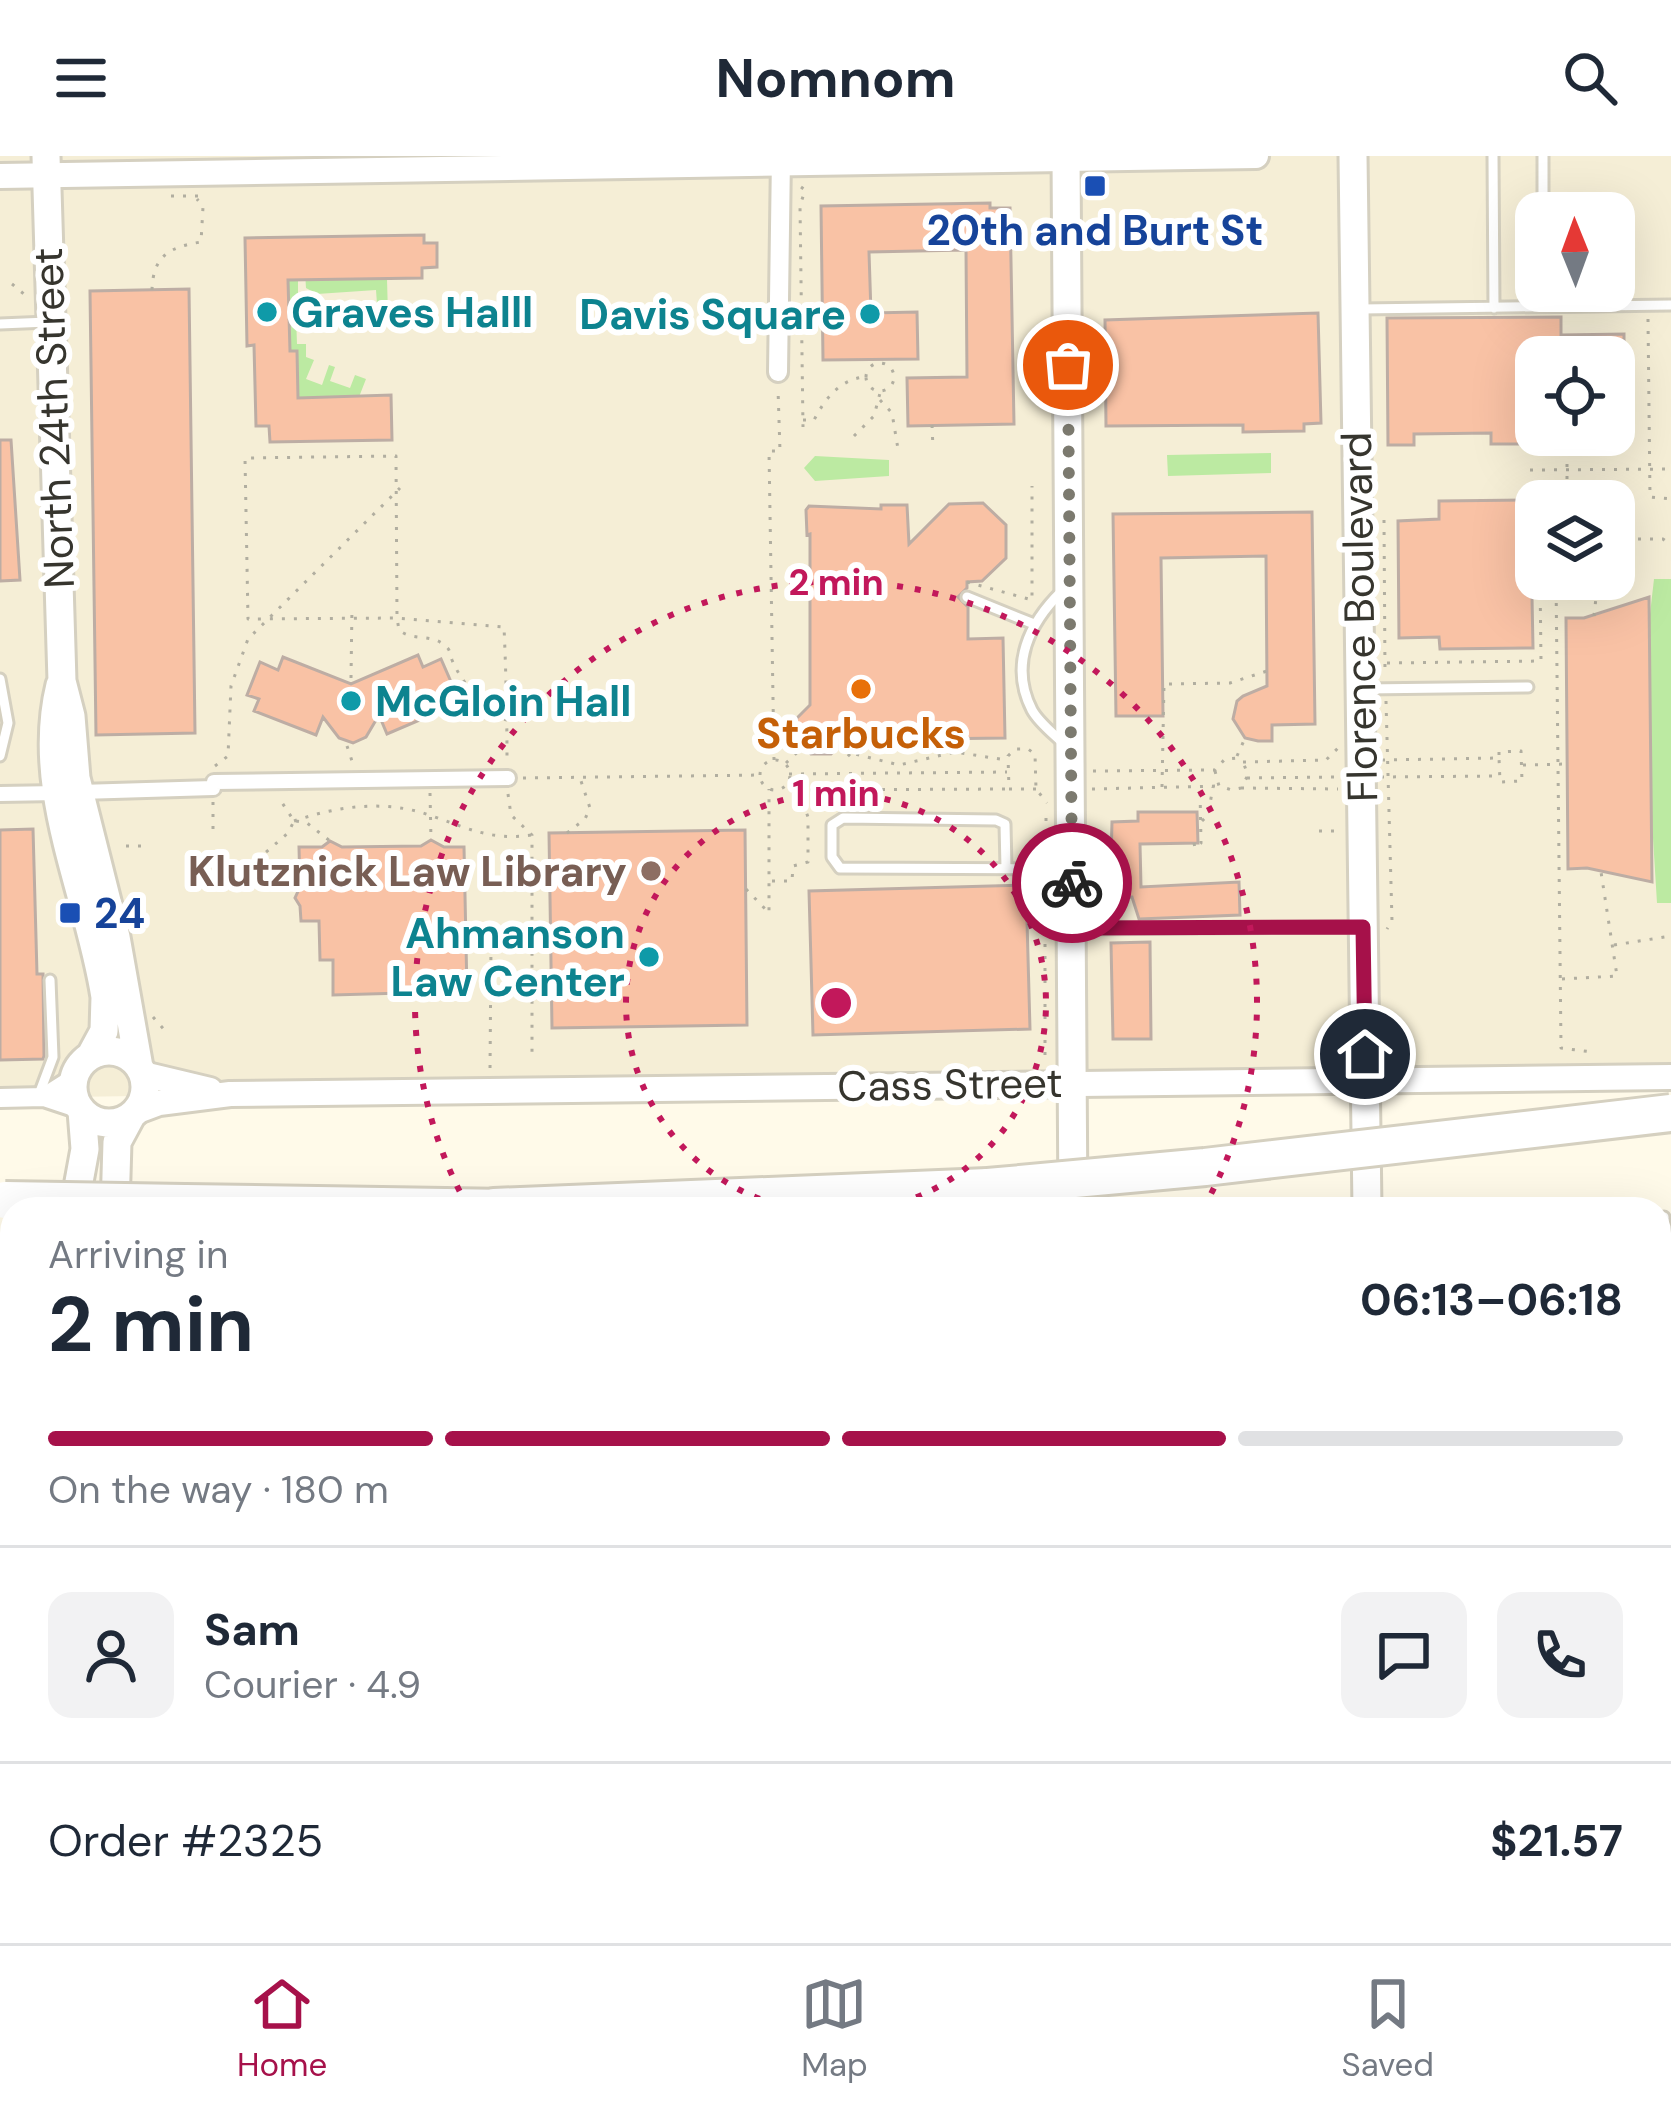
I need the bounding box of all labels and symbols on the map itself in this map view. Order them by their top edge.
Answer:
marker: 20th and Burt St [1082,173,1108,199]
north arrow [1515,192,1635,312]
place label: 20th and Burt St [926,203,1264,258]
street label: North 24th Street [20,247,87,589]
place label: Graves Halll [291,285,533,340]
place label: Davis Square [579,287,846,342]
marker: Graves Halll [254,299,280,325]
marker: Davis Square [857,301,883,327]
pin [1017,314,1119,416]
street label: Florence Boulevard [1329,431,1390,803]
text: 2 min [788,559,884,606]
place label: McGloin Hall [375,674,632,729]
marker: Starbucks [848,676,874,702]
marker: McGloin Hall [338,688,364,714]
place label: Starbucks [756,706,966,761]
text: 1 min [792,770,880,817]
courier [1012,823,1132,943]
place label: Klutznick Law Library [188,844,627,899]
marker: Klutznick Law Library [638,858,664,884]
place label: 24 [94,886,145,941]
marker: 24 [57,900,83,926]
place label: Ahmanson Law Center [391,906,625,1009]
marker: Ahmanson Law Center [636,944,662,970]
centre of rings [815,982,857,1024]
pin [1314,1003,1416,1105]
street label: Cass Street [837,1055,1063,1114]

